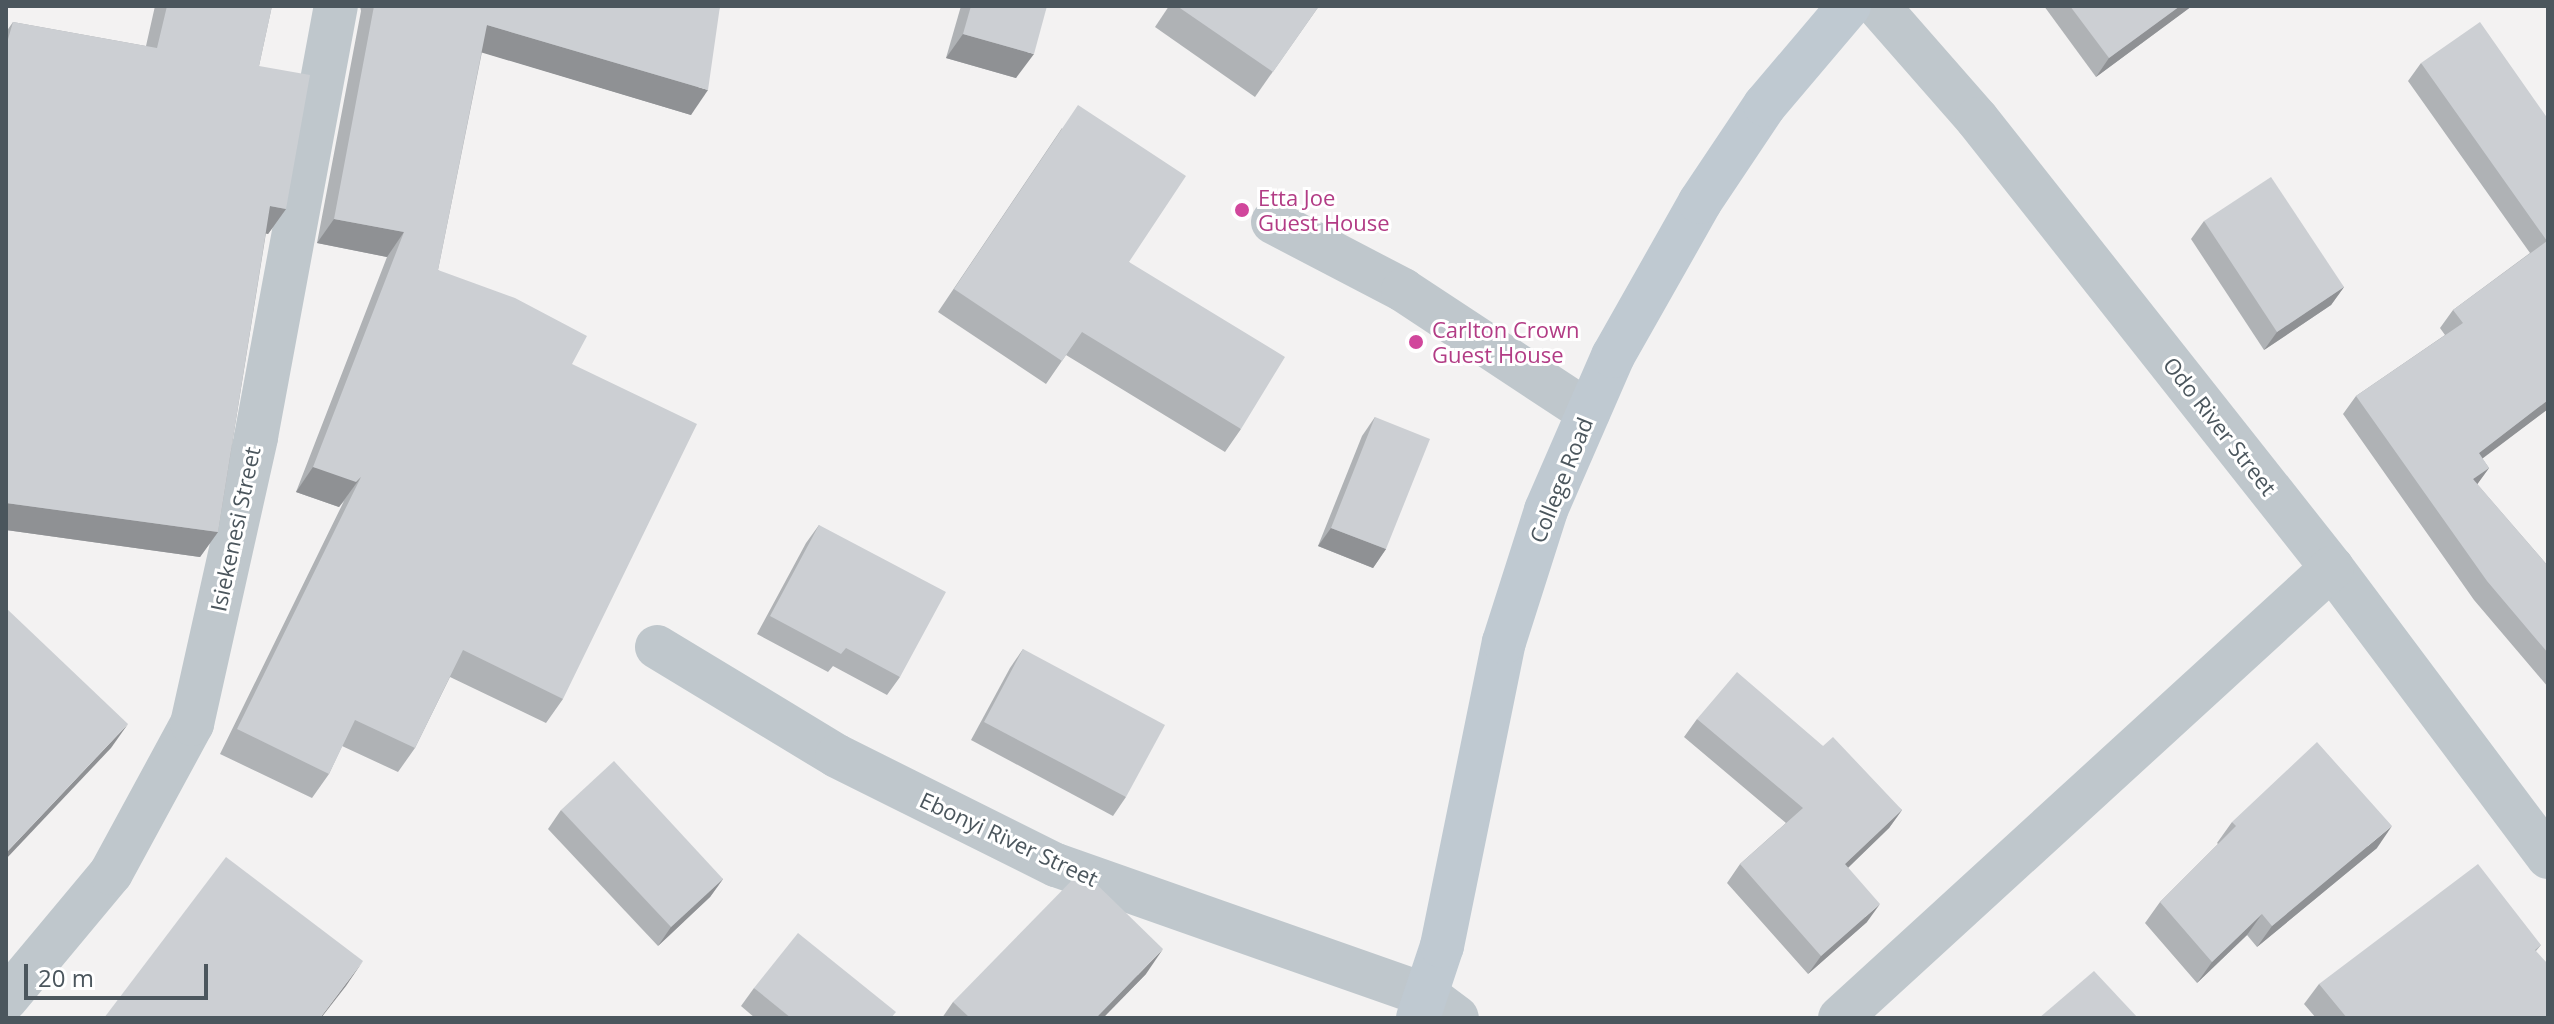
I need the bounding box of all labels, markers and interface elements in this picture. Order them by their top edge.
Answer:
place label: Etta Joe Guest House [1258,184,1390,236]
marker: Etta Joe Guest House [1233,201,1251,219]
place label: Carlton Crown Guest House [1432,316,1580,368]
marker: Carlton Crown Guest House [1407,333,1425,351]
street label: Odo River Street [2158,352,2282,500]
street label: College Road [1524,413,1598,547]
street label: Isiekenesi Street [205,444,265,614]
street label: Ebonyi River Street [916,786,1102,892]
scale bar [28,948,212,998]
text: 20 m [38,961,94,994]

